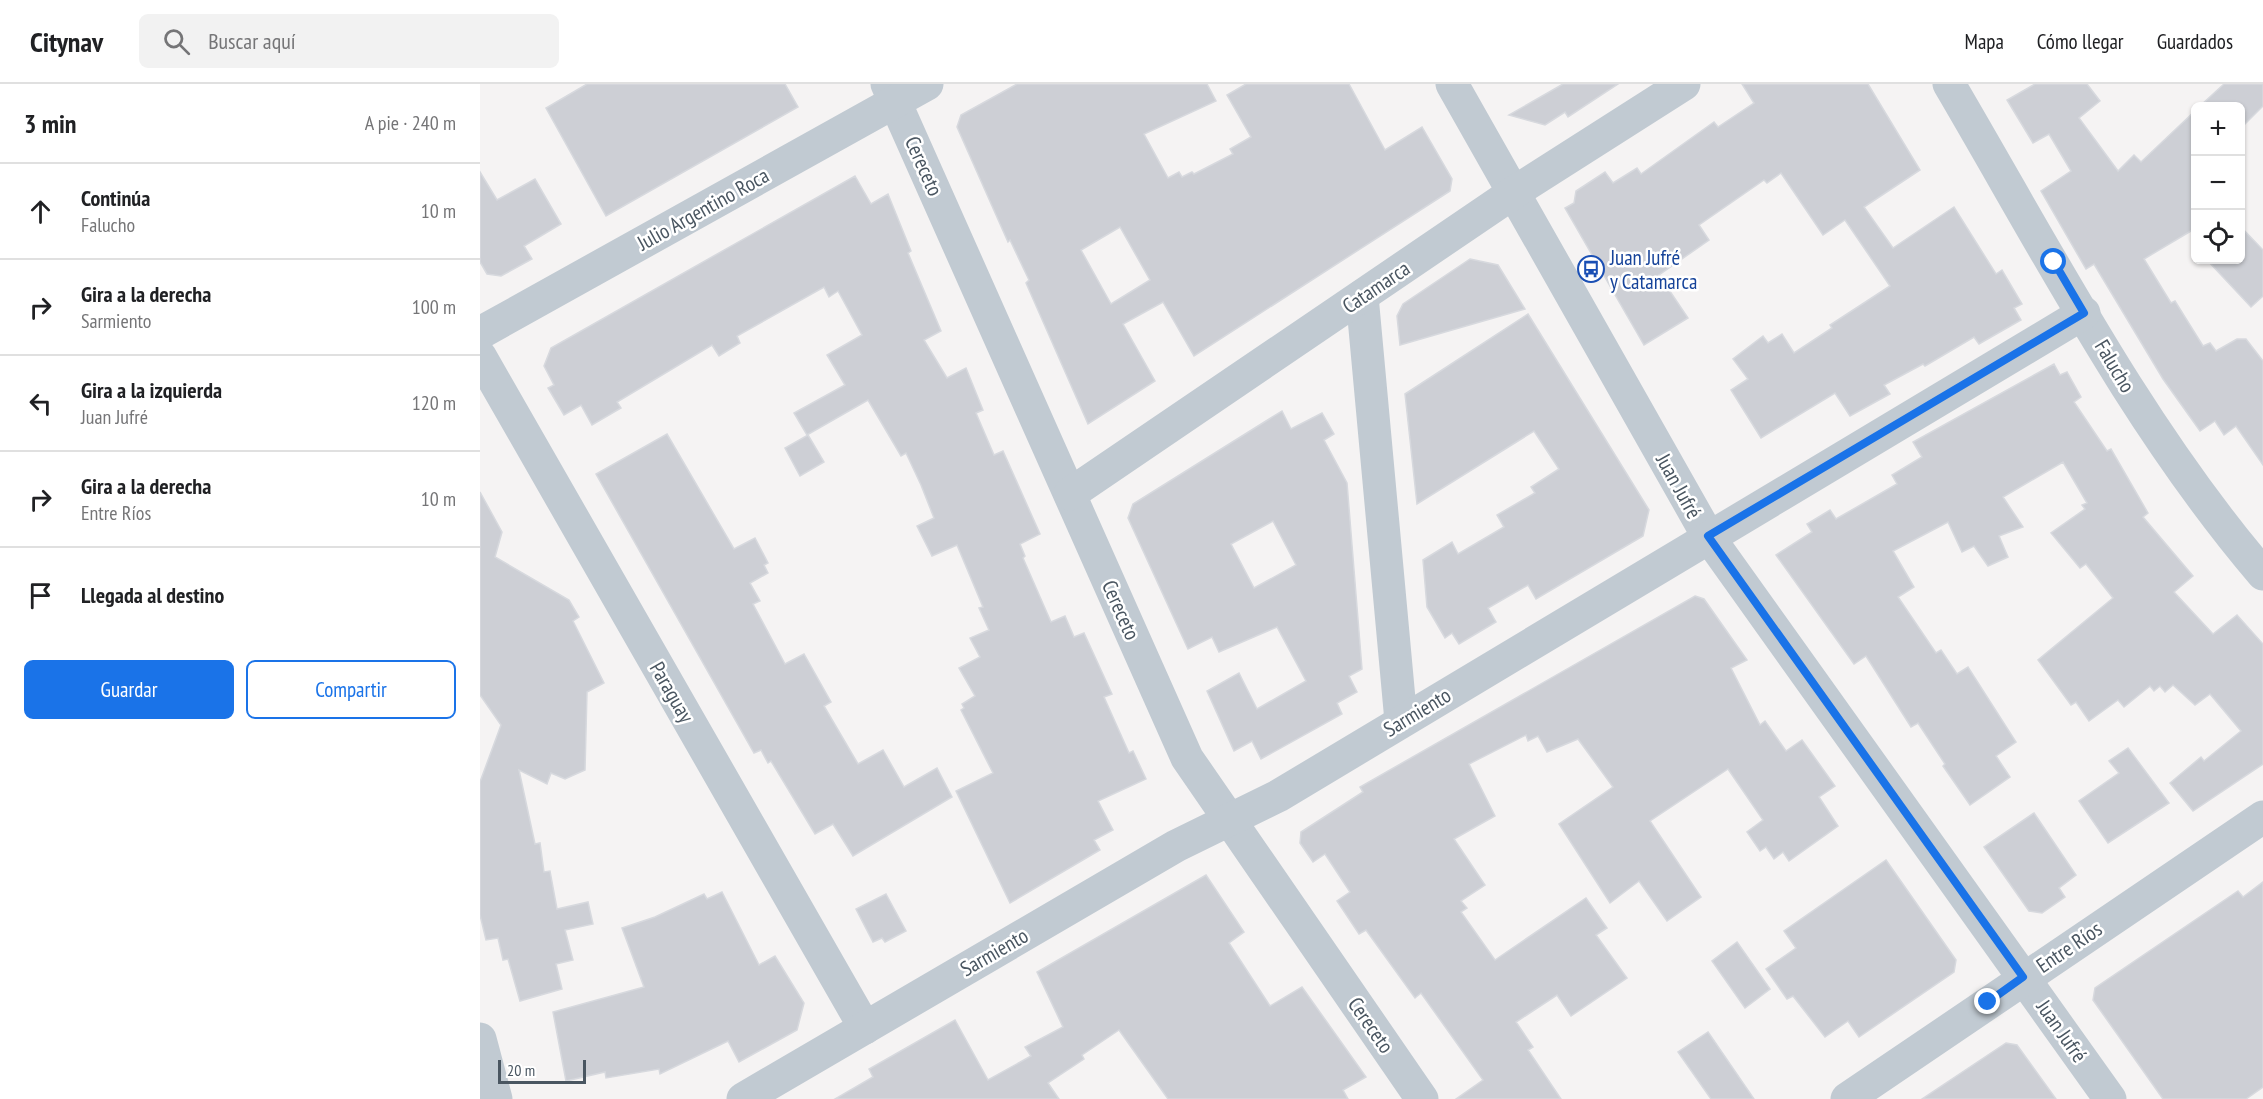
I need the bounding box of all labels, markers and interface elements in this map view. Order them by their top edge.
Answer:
search box [139,14,559,68]
text: Citynav [30,23,103,60]
icon: search [160,25,193,58]
text: Buscar aquí [208,27,295,55]
text: Mapa [1965,28,2004,55]
text: Cómo llegar [2037,28,2124,55]
text: Guardados [2157,28,2233,55]
map controls [2191,102,2245,264]
button: + [2191,102,2245,156]
text: 3 min [24,107,77,140]
text: A pie · 240 m [365,110,456,136]
street label: Cereceto [899,132,949,200]
button: − [2191,156,2245,210]
street label: Julio Argentino Roca [632,162,774,257]
text: Continúa [81,184,150,212]
icon: ahead [24,195,57,228]
text: 10 m [421,198,456,224]
button: locate [2191,210,2245,264]
text: Falucho [81,212,135,238]
place label: Juan Jufré y Catamarca [1609,244,1697,295]
route start [2040,248,2066,274]
bus stop icon: Juan Jufré y Catamarca [1576,254,1606,284]
street label: Catamarca [1337,255,1415,319]
text: Gira a la derecha [81,280,211,308]
icon: right [24,291,57,324]
text: 100 m [412,294,456,320]
text: Sarmiento [81,308,151,334]
street label: Falucho [2089,335,2141,397]
text: Gira a la izquierda [81,376,222,404]
icon: left [24,387,57,420]
text: 120 m [412,390,456,416]
text: Juan Jufré [81,404,148,430]
street label: Juan Jufré [1650,448,1708,523]
text: Gira a la derecha [81,472,211,500]
icon: right [24,483,57,516]
text: 10 m [421,486,456,512]
text: Entre Ríos [81,500,151,526]
street label: Cereceto [1096,576,1146,644]
icon: arrive [24,579,57,612]
text: Llegada al destino [81,581,224,609]
street label: Paraguay [644,657,700,727]
button: Guardar [24,660,234,719]
button: Compartir [246,660,456,719]
street label: Sarmiento [1378,681,1456,743]
street label: Entre Ríos [2031,915,2107,979]
street label: Sarmiento [955,922,1033,982]
route end [1974,988,2000,1014]
street label: Cereceto [1342,992,1400,1058]
street label: Juan Jufré [2030,994,2093,1068]
scale bar [498,1057,586,1084]
text: 20 m [507,1060,535,1080]

